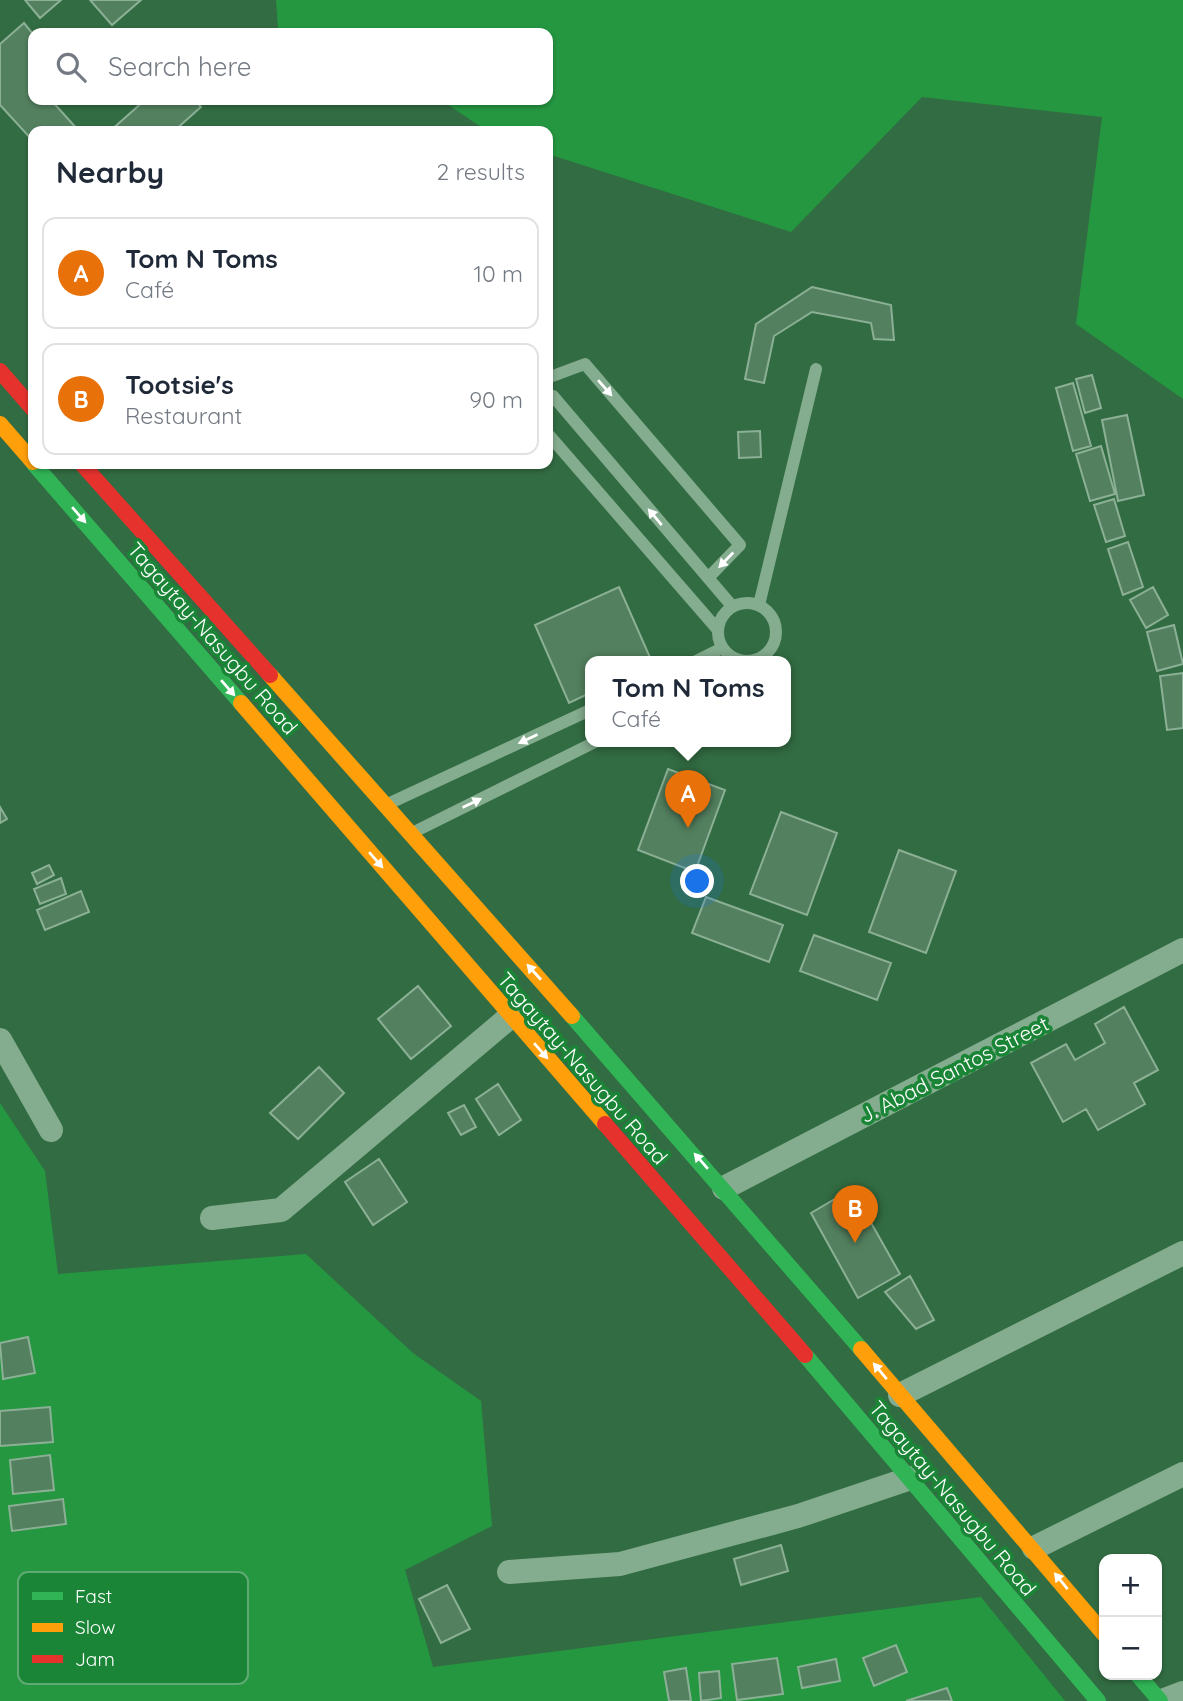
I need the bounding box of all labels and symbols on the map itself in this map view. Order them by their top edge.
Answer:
one-way arrow [597,379,613,397]
one-way arrow [71,507,86,524]
one-way arrow [648,509,663,527]
street label: Tagaytay-Nasugbu Road [122,537,304,739]
one-way arrow [717,551,734,568]
one-way arrow [220,679,235,696]
one-way arrow [518,733,538,745]
pin: A [665,770,711,828]
one-way arrow [462,798,482,809]
one-way arrow [368,851,384,869]
your location [680,864,714,898]
one-way arrow [527,964,542,981]
street label: Tagaytay-Nasugbu Road [492,967,674,1169]
street label: J. Abad Santos Street [855,1010,1053,1128]
one-way arrow [533,1042,548,1059]
one-way arrow [693,1152,709,1170]
pin: B [832,1185,878,1243]
one-way arrow [873,1363,888,1380]
street label: Tagaytay-Nasugbu Road [864,1395,1042,1601]
legend [18,1572,248,1684]
one-way arrow [1054,1572,1069,1589]
text: Fast [75,1584,112,1608]
text: Slow [75,1615,116,1639]
text: Jam [75,1647,115,1671]

